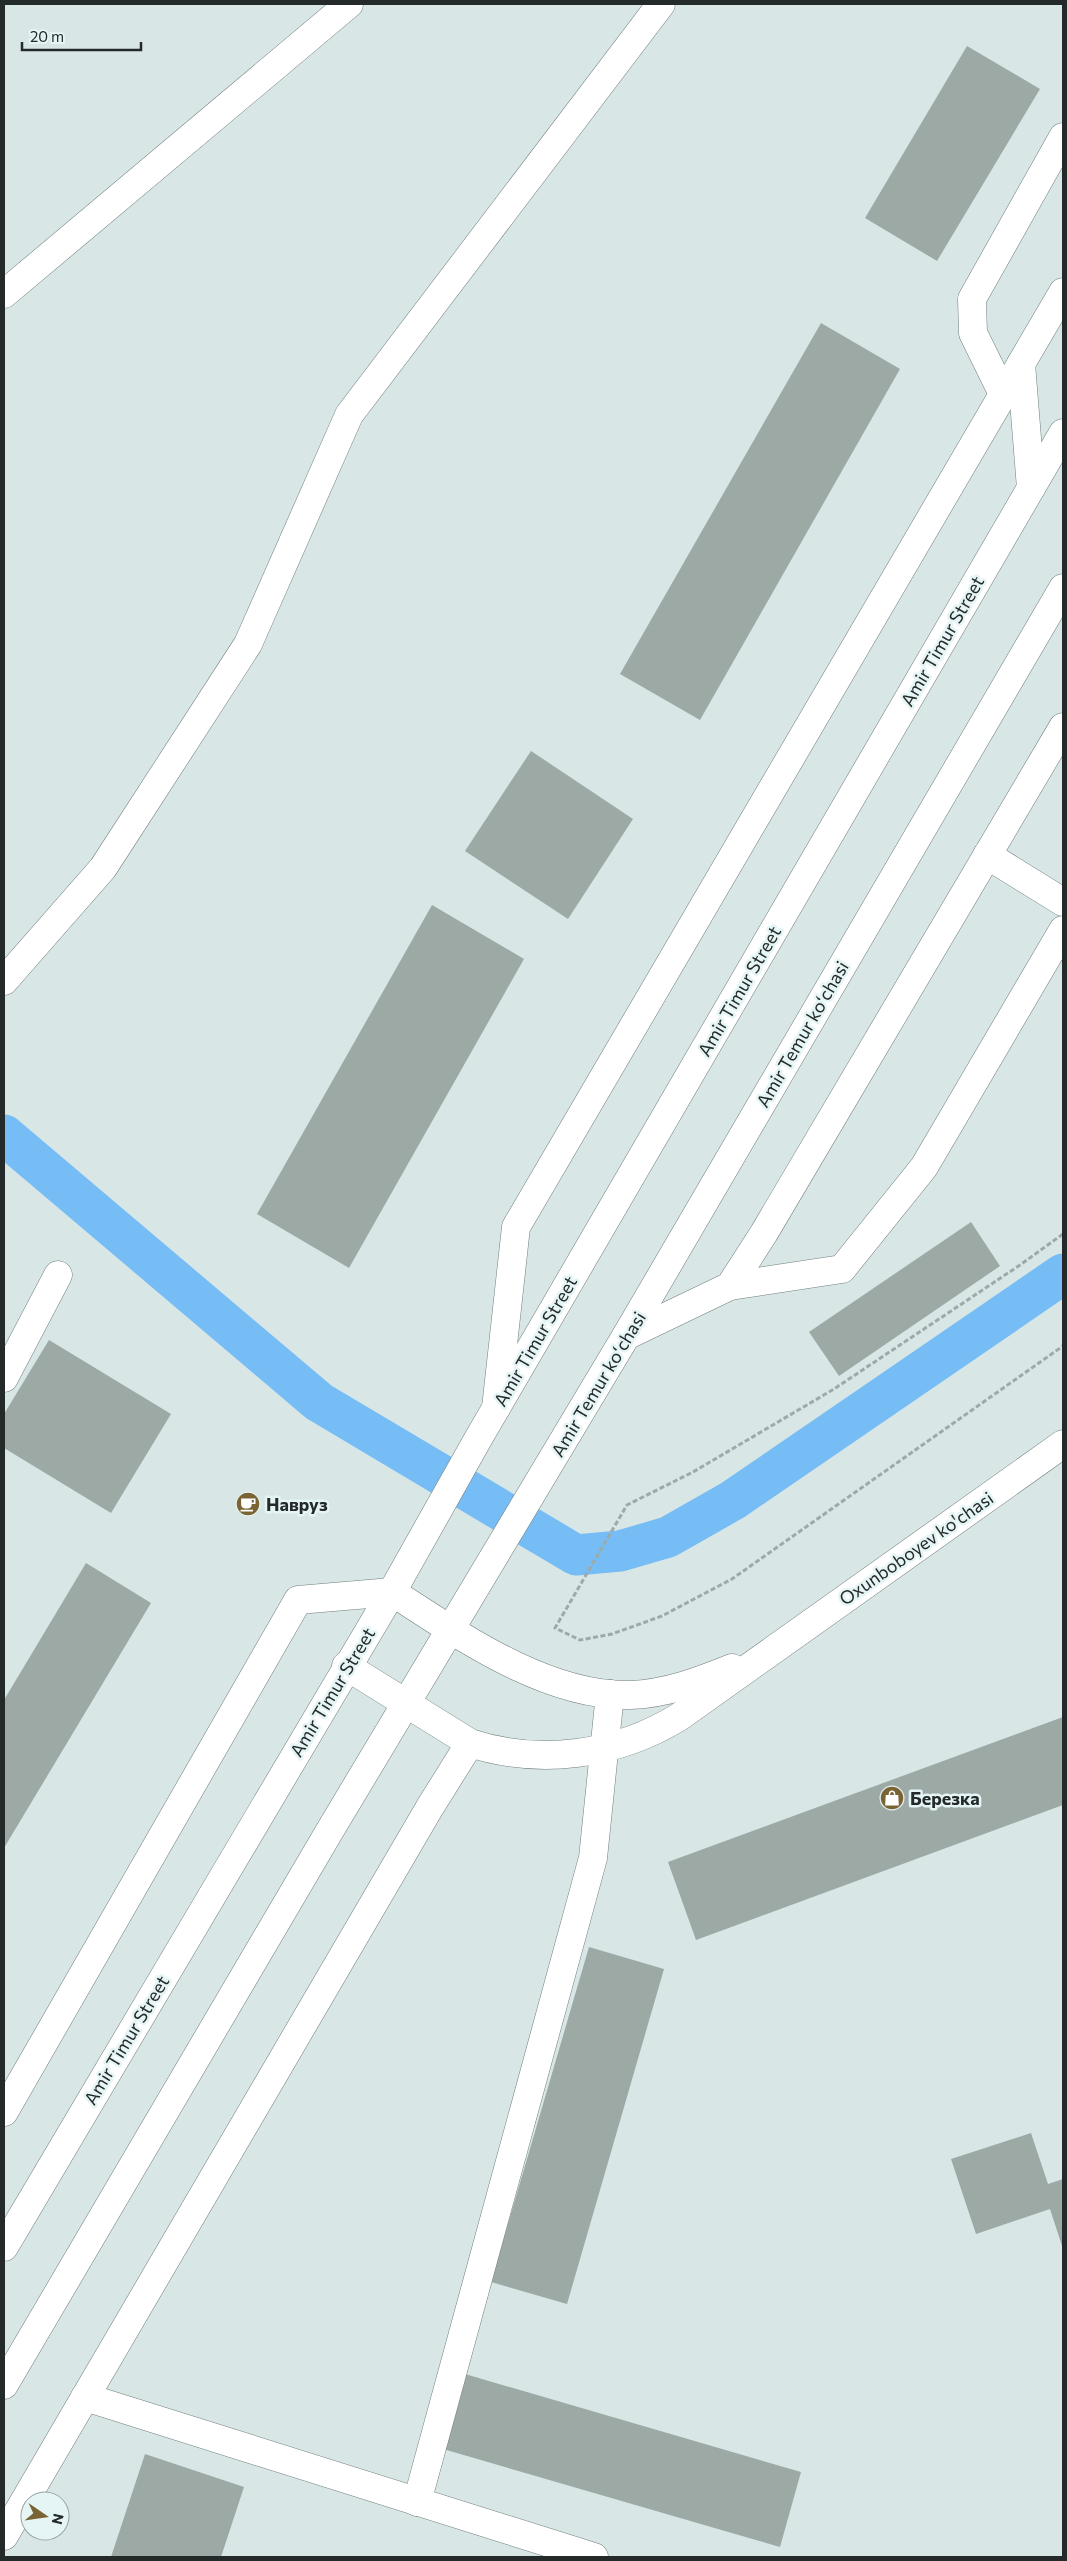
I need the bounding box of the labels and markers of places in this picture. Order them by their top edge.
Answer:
cafe icon: Навруз [235,1491,261,1517]
place label: Навруз [266,1493,328,1515]
shop icon: Березка [879,1785,905,1811]
place label: Березка [910,1787,980,1809]

